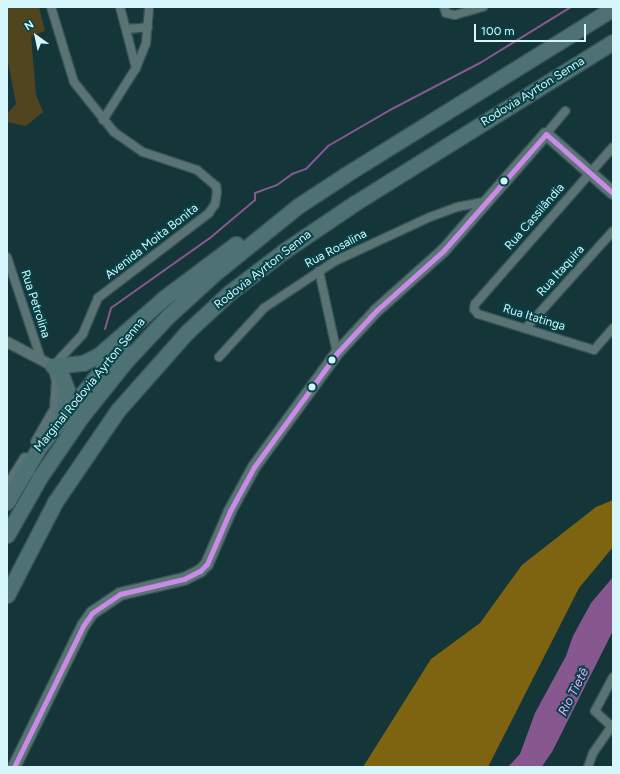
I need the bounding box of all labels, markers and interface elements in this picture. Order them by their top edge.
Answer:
north arrow [16,16,56,56]
scale bar [476,16,588,42]
text: N [22,18,36,33]
text: 100 m [481,24,515,38]
street label: Rodovia Ayrton Senna [479,54,587,130]
unlabelled marker [499,176,509,186]
street label: Rua Cassilândia [502,181,568,253]
street label: Avenida Moita Bonita [103,201,201,283]
street label: Rua Rosalina [303,227,369,271]
street label: Rodovia Ayrton Senna [212,228,314,312]
street label: Rua Itaquira [534,242,588,300]
street label: Rua Petrolina [17,268,53,340]
street label: Rua Itatinga [501,302,567,334]
street label: Marginal Rodovia Ayrton Senna [32,315,148,455]
unlabelled marker [327,355,337,365]
unlabelled marker [307,382,317,392]
water label: Rio Tietê [555,666,593,718]

